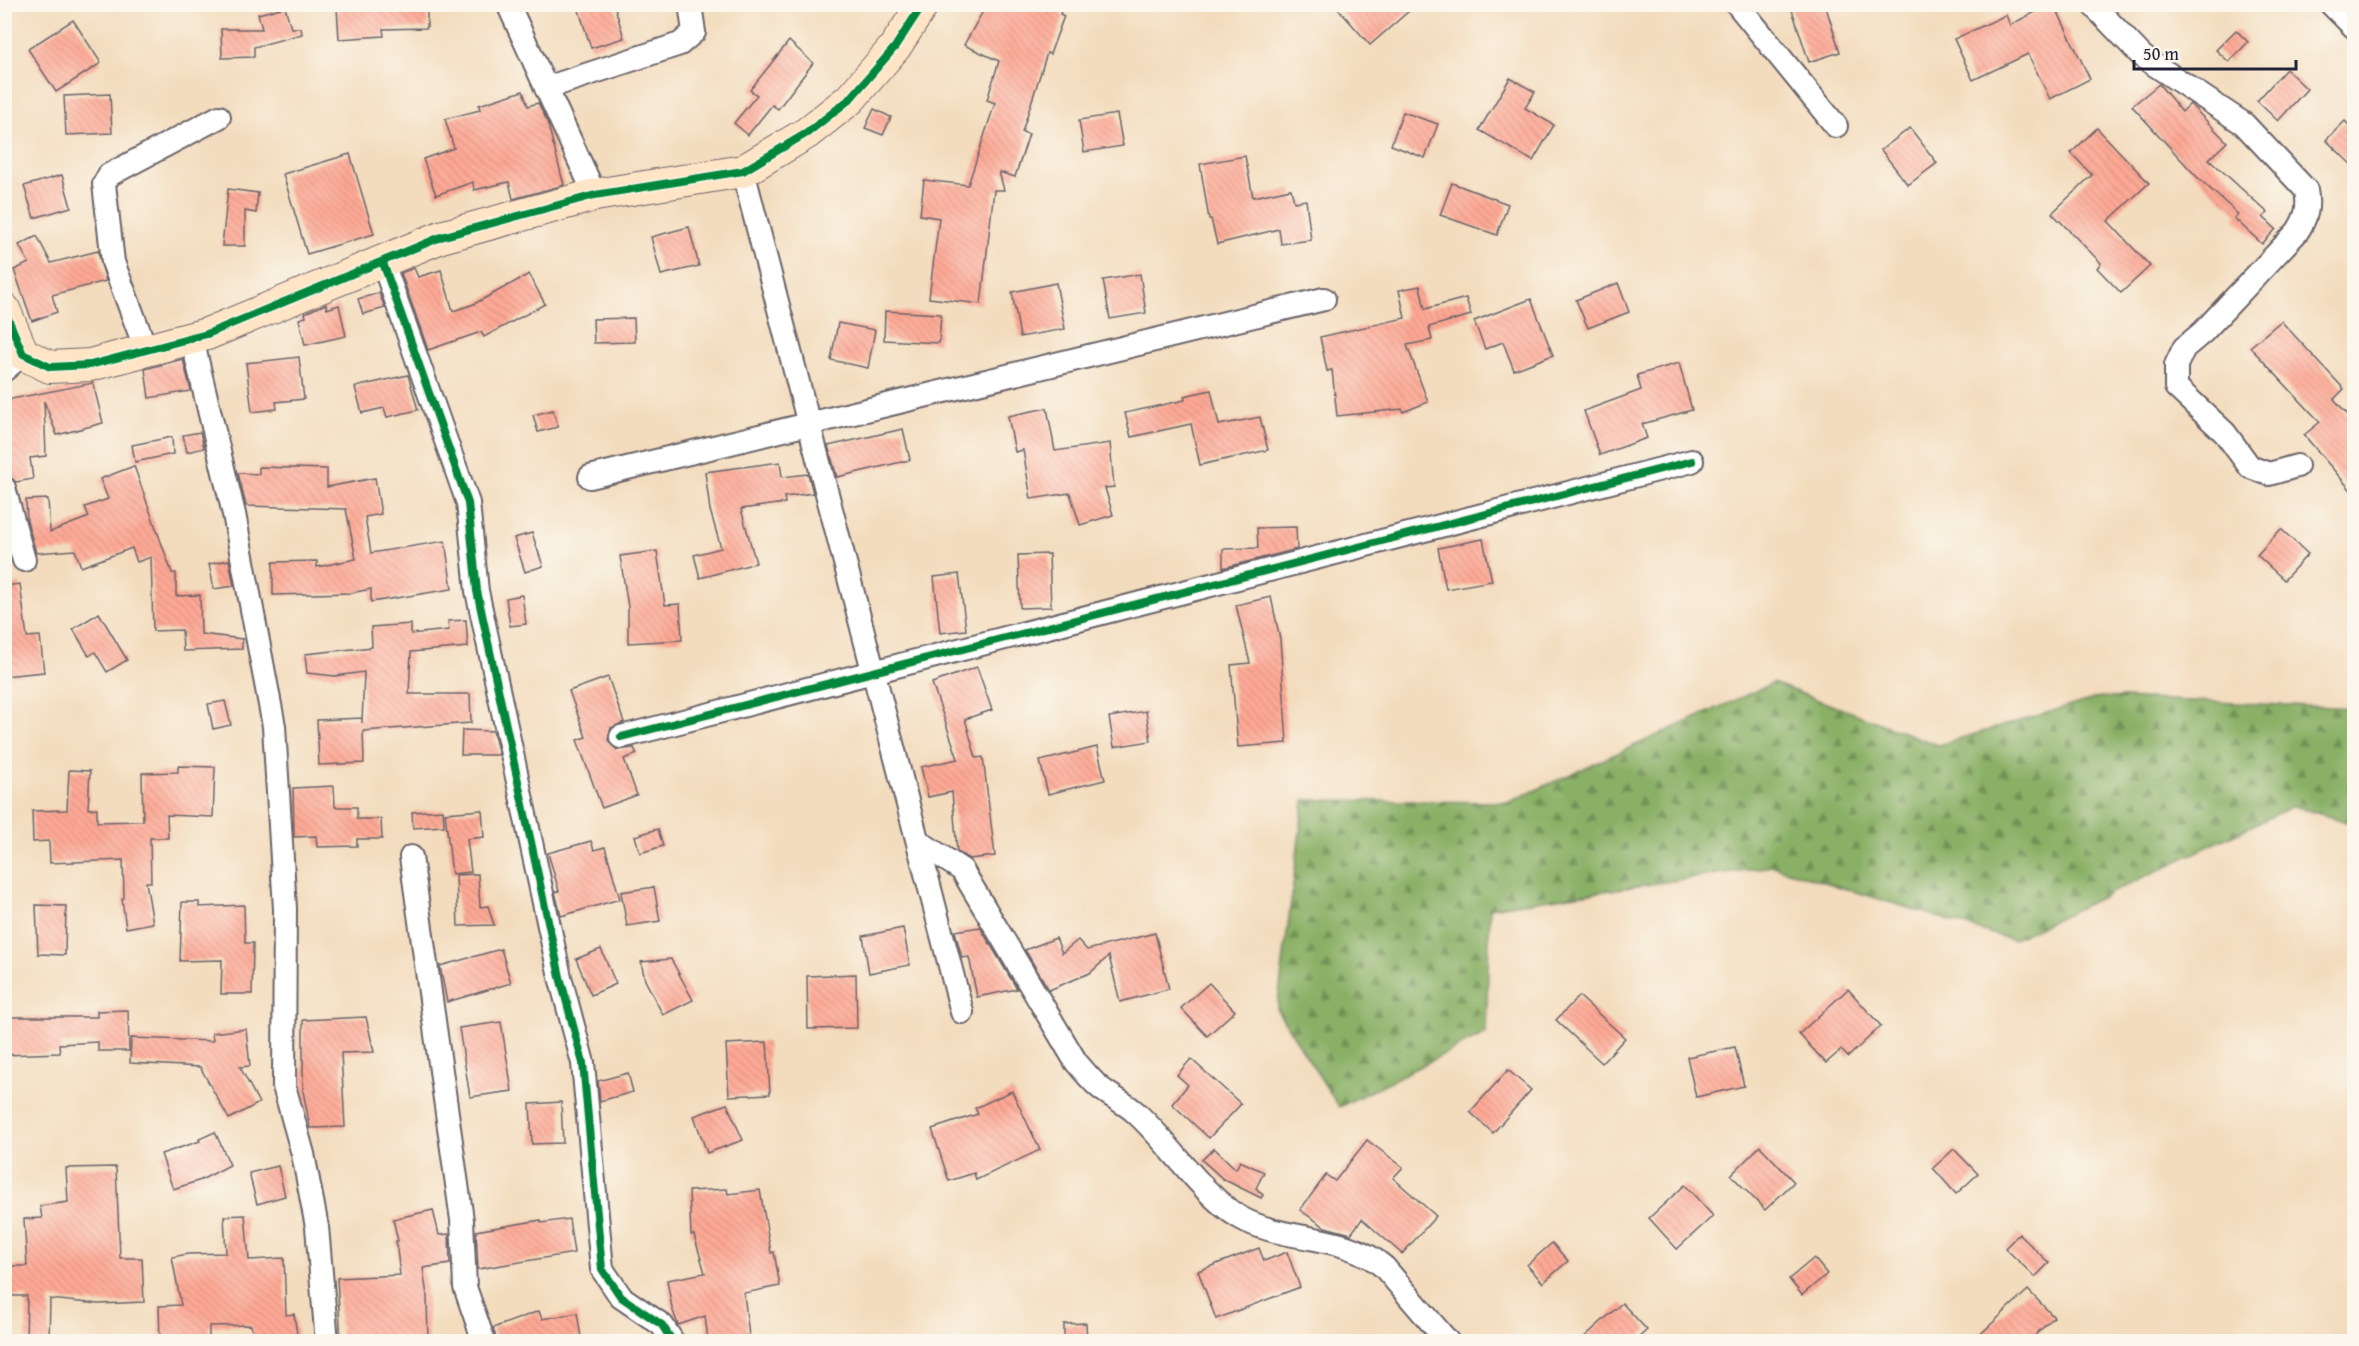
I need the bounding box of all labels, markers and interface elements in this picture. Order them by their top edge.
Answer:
scale bar [2134,33,2296,71]
text: 50 m [2143,40,2179,67]

